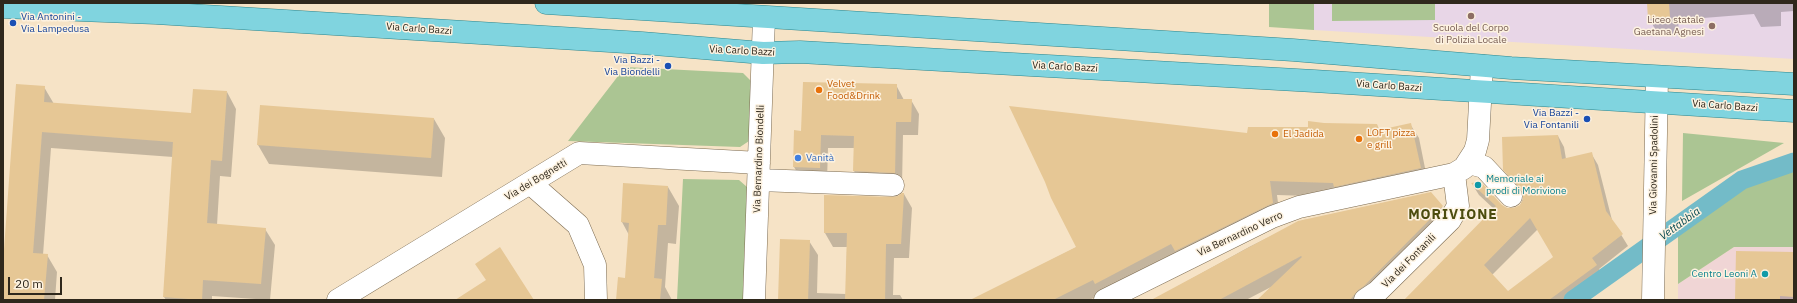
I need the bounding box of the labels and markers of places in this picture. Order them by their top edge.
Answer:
place label: Via Antonini - Via Lampedusa [21,11,89,34]
marker: Scuola del Corpo di Polizia Locale [1466,11,1476,21]
place label: Liceo statale Gaetana Agnesi [1634,14,1704,38]
marker: Via Antonini - Via Lampedusa [8,18,18,28]
marker: Liceo statale Gaetana Agnesi [1707,21,1717,31]
place label: Scuola del Corpo di Polizia Locale [1433,22,1509,46]
place label: Via Bazzi - Via Biondelli [604,54,660,78]
marker: Via Bazzi - Via Biondelli [663,61,673,71]
place label: Velvet Food&Drink [827,78,880,102]
marker: Velvet Food&Drink [814,85,824,95]
place label: Via Bazzi - Via Fontanili [1524,107,1579,130]
marker: Via Bazzi - Via Fontanili [1582,114,1592,124]
place label: LOFT pizza e grill [1367,127,1415,150]
place label: El Jadida [1283,128,1324,140]
marker: El Jadida [1270,129,1280,139]
marker: LOFT pizza e grill [1354,134,1364,144]
place label: Vanità [806,152,834,164]
marker: Vanità [793,153,803,163]
place label: Memoriale ai prodi di Morivione [1486,173,1566,196]
marker: Memoriale ai prodi di Morivione [1473,180,1483,190]
place label: Centro Leoni A [1692,268,1757,280]
marker: Centro Leoni A [1760,269,1770,279]

